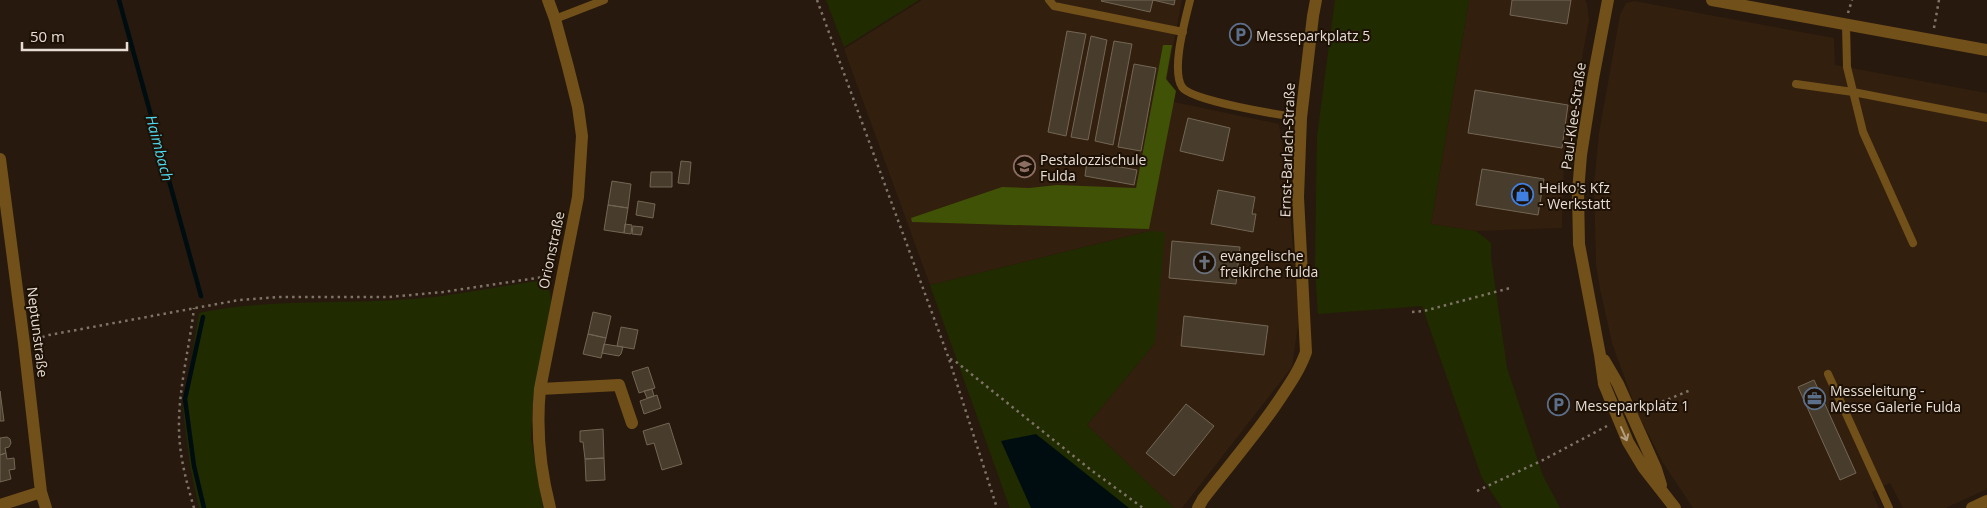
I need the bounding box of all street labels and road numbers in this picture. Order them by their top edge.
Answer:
street label: Paul-Klee-Straße [1556,61,1590,171]
street label: Ernst-Barlach-Straße [1275,82,1299,218]
street label: Orionstraße [534,209,569,291]
street label: Neptunstraße [23,286,53,378]

